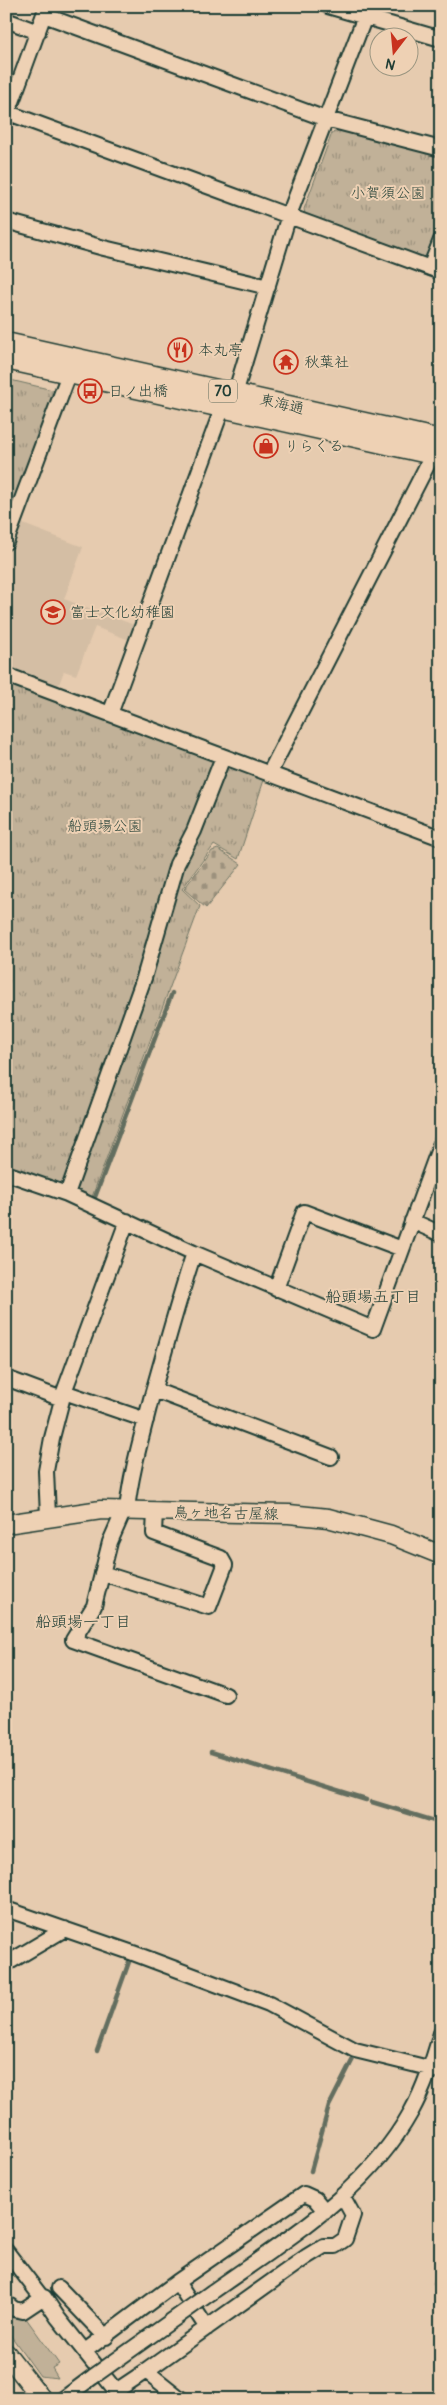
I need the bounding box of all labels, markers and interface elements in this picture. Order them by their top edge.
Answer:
north arrow [370,28,420,78]
text: N [384,55,397,73]
park label: 小賀須公園 [350,184,426,203]
restaurant icon: 本丸亭 [167,337,193,363]
place label: 本丸亭 [198,341,243,360]
temple icon: 秋葉社 [273,349,299,375]
place label: 秋葉社 [304,353,349,372]
bus stop icon: 日ノ出橋 [77,378,103,404]
road number: 70 [209,380,237,402]
place label: 日ノ出橋 [108,382,168,401]
street label: 東海通 [258,390,306,419]
shop icon: りらくる [253,433,279,459]
place label: りらくる [284,437,344,456]
school or university icon: 富士文化幼稚園 [40,599,66,625]
place label: 富士文化幼稚園 [70,603,175,622]
park label: 船頭場公園 [67,817,143,836]
district label: 船頭場五丁目 [325,1287,421,1307]
street label: 鳥ヶ地名古屋線 [173,1503,279,1524]
district label: 船頭場一丁目 [35,1612,131,1632]

